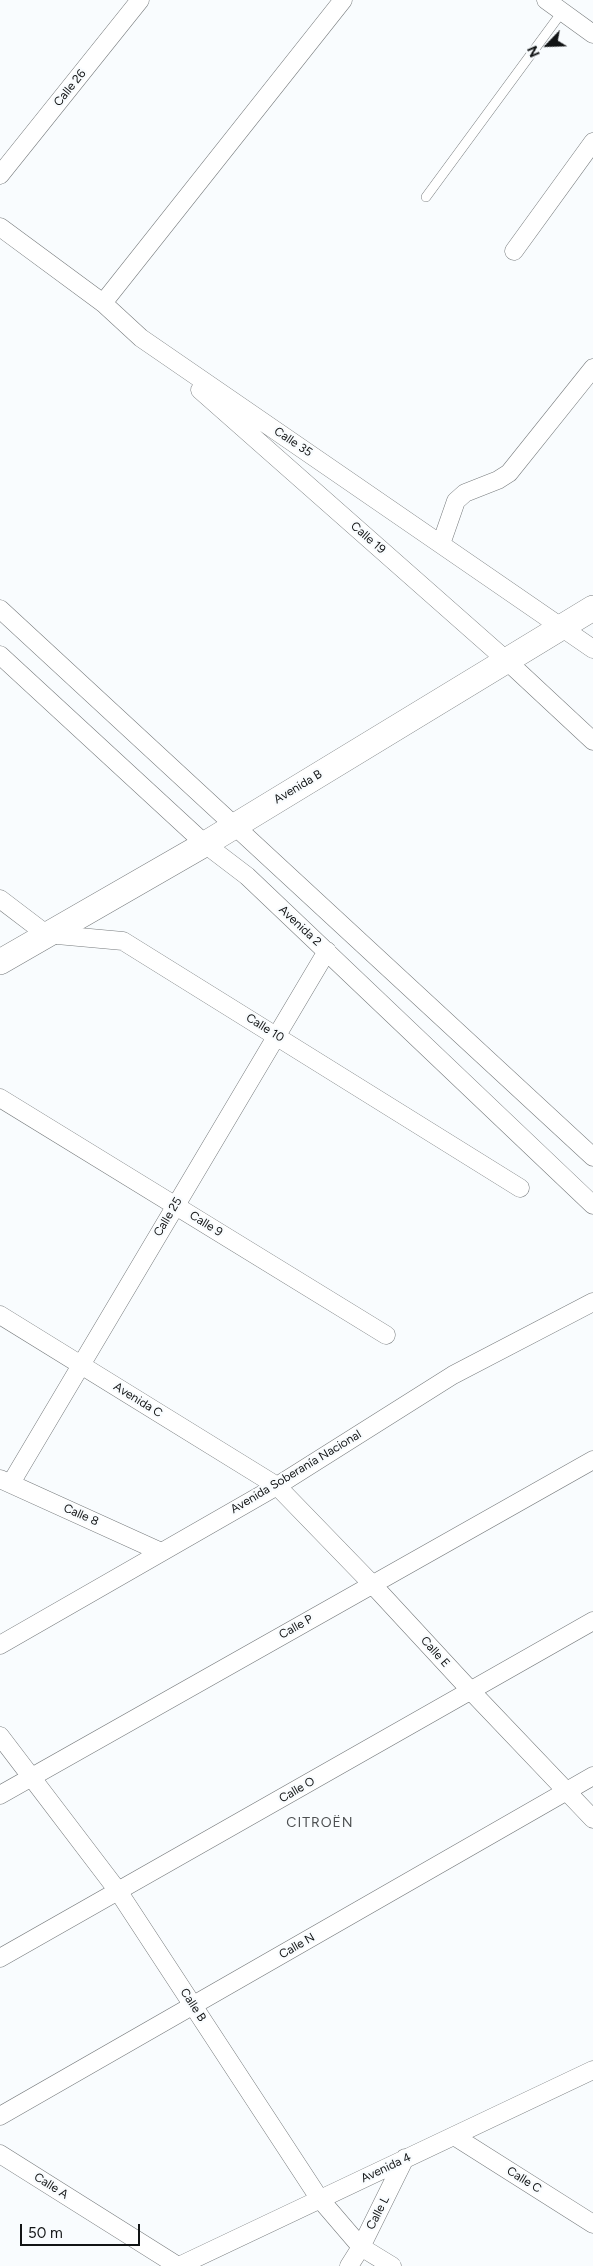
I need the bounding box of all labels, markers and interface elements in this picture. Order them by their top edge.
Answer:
north arrow [523,20,573,70]
text: N [524,43,544,60]
street label: Calle 26 [51,67,89,109]
street label: Calle 35 [271,424,315,460]
street label: Calle 19 [348,519,388,557]
street label: Avenida B [271,767,325,807]
street label: Avenida 2 [276,903,324,949]
street label: Calle 10 [243,1011,287,1045]
street label: Calle 25 [151,1195,185,1239]
street label: Calle 9 [187,1208,225,1240]
street label: Avenida C [111,1379,165,1421]
street label: Avenida Soberanía Nacional [228,1427,364,1517]
street label: Calle 8 [61,1501,101,1529]
street label: Calle P [277,1612,315,1642]
street label: Calle E [417,1634,453,1670]
street label: Calle O [277,1774,317,1806]
district label: CITROËN [285,1815,355,1831]
street label: Calle N [277,1930,317,1962]
street label: Calle B [177,1986,209,2024]
street label: Avenida 4 [359,2150,413,2186]
street label: Calle C [504,2164,544,2196]
street label: Calle A [31,2170,71,2202]
street label: Calle L [363,2194,393,2232]
scale bar [22,2214,142,2246]
text: 50 m [28,2224,63,2242]

